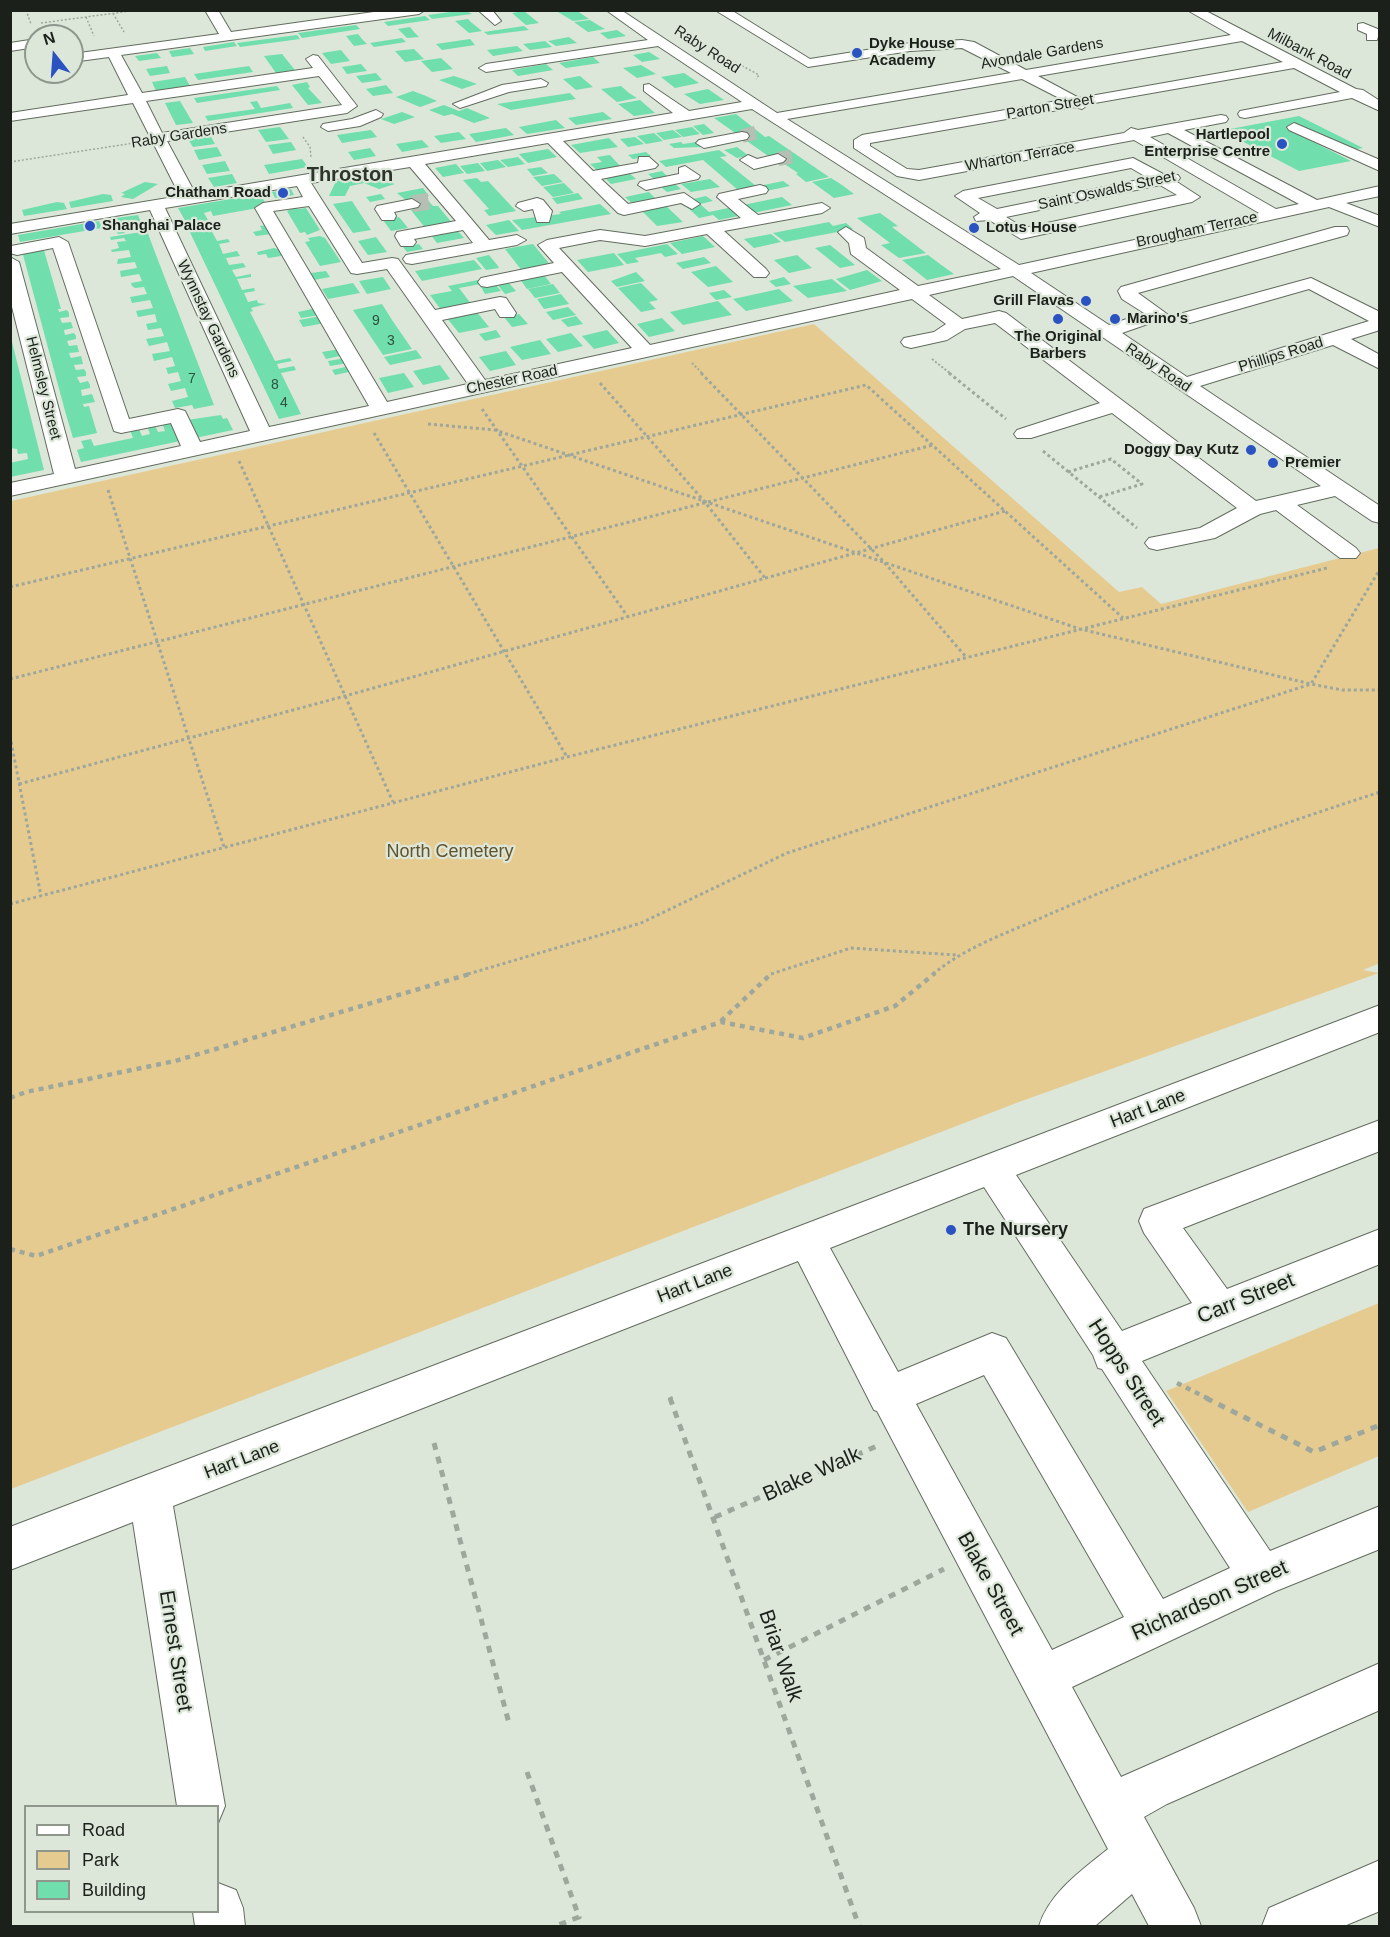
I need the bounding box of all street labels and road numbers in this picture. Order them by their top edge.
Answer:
street label: Raby Road [671,22,743,78]
street label: Milbank Road [1264,25,1354,83]
street label: Avondale Gardens [979,34,1105,74]
street label: Parton Street [1005,90,1095,124]
street label: Raby Gardens [130,120,228,152]
street label: Wharton Terrace [964,139,1076,175]
street label: Saint Oswalds Street [1037,168,1177,214]
street label: Brougham Terrace [1135,208,1259,252]
street label: Wynnstay Gardens [173,257,243,381]
street label: Helmsley Street [21,334,65,442]
street label: Phillips Road [1237,334,1325,376]
street label: Raby Road [1122,340,1194,396]
street label: Chester Road [465,362,559,398]
street label: Hart Lane [1107,1085,1189,1133]
street label: Hart Lane [654,1260,736,1308]
street label: Carr Street [1194,1268,1298,1330]
street label: Hopps Street [1082,1315,1170,1431]
street label: Hart Lane [201,1436,283,1484]
street label: Blake Walk [759,1442,865,1508]
street label: Blake Street [951,1528,1029,1640]
street label: Richardson Street [1128,1555,1292,1647]
street label: Ernest Street [153,1589,197,1713]
street label: Briar Walk [752,1606,808,1706]

